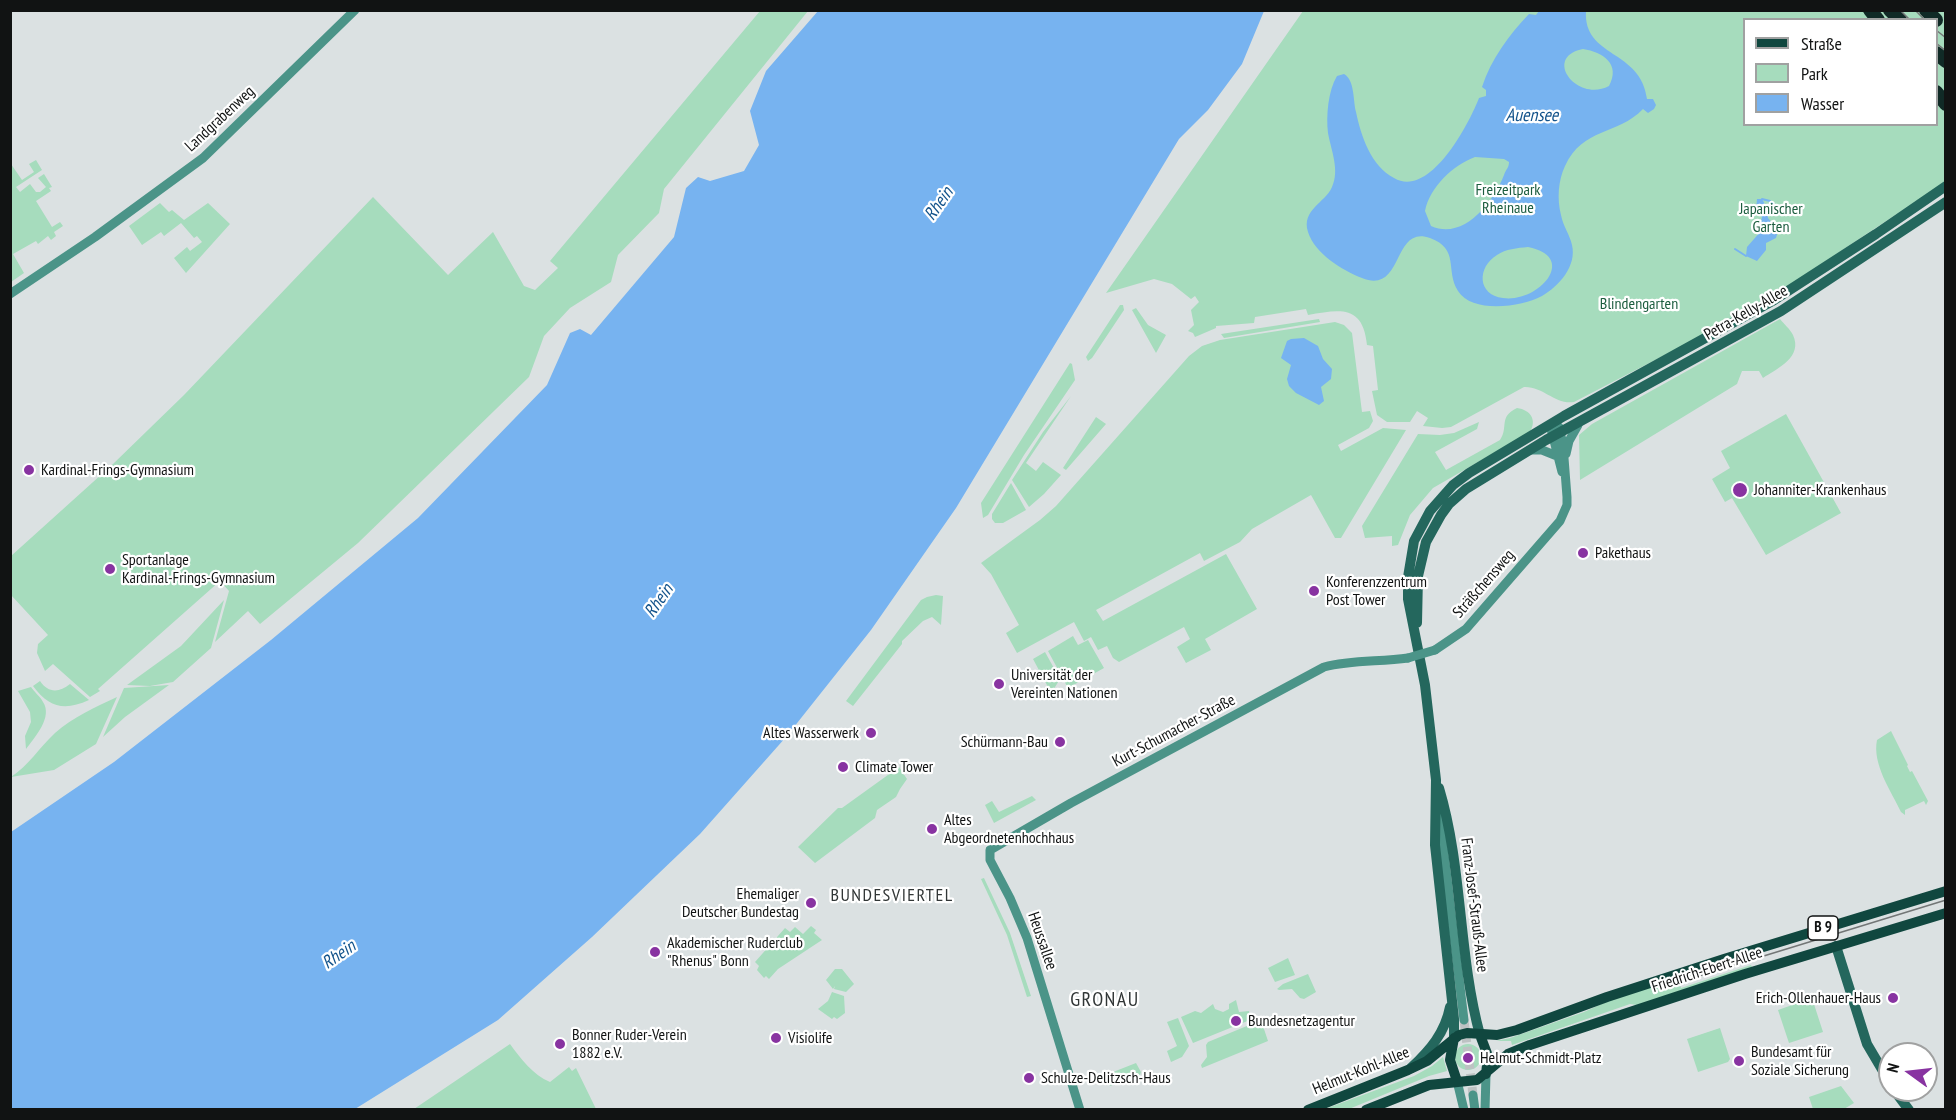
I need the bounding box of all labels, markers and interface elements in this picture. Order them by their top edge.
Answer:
legend [1743,18,1938,126]
text: Straße [1801,32,1842,55]
text: Park [1801,62,1828,85]
street label: Landgrabenweg [181,82,259,156]
text: Wasser [1801,92,1844,115]
water label: Auensee [1506,105,1558,127]
park label: Freizeitpark Rheinaue [1475,180,1541,218]
water label: Rhein [920,183,958,225]
park label: Japanischer Garten [1739,199,1803,237]
street label: Petra-Kelly-Allee [1701,281,1791,345]
park label: Blindengarten [1600,294,1678,314]
place label: Kardinal-Frings-Gymnasium [41,460,194,480]
marker: Kardinal-Frings-Gymnasium [22,463,36,477]
place label: Johanniter-Krankenhaus [1754,480,1886,500]
marker: Johanniter-Krankenhaus [1731,481,1749,499]
place label: Pakethaus [1595,543,1651,563]
street label: Sträßchensweg [1449,546,1519,622]
marker: Pakethaus [1576,546,1590,560]
place label: Sportanlage Kardinal-Frings-Gymnasium [122,550,275,588]
marker: Sportanlage Kardinal-Frings-Gymnasium [103,562,117,576]
place label: Konferenzzentrum Post Tower [1326,572,1427,610]
water label: Rhein [640,580,678,622]
marker: Konferenzzentrum Post Tower [1307,584,1321,598]
place label: Universität der Vereinten Nationen [1011,665,1117,703]
marker: Universität der Vereinten Nationen [992,677,1006,691]
street label: Kurt-Schumacher-Straße [1109,691,1239,771]
place label: Altes Wasserwerk [763,723,859,743]
marker: Altes Wasserwerk [864,726,878,740]
place label: Schürmann-Bau [961,732,1048,752]
marker: Schürmann-Bau [1053,735,1067,749]
place label: Climate Tower [855,757,933,777]
marker: Climate Tower [836,760,850,774]
place label: Altes Abgeordnetenhochhaus [944,810,1074,848]
marker: Altes Abgeordnetenhochhaus [925,822,939,836]
street label: Franz-Josef-Strauß-Allee [1456,837,1492,973]
place label: Ehemaliger Deutscher Bundestag [682,884,799,922]
district label: BUNDESVIERTEL [830,885,954,907]
marker: Ehemaliger Deutscher Bundestag [804,896,818,910]
street label: Heussallee [1023,910,1061,972]
road number: B 9 [1808,916,1838,940]
place label: Akademischer Ruderclub "Rhenus" Bonn [667,933,803,971]
water label: Rhein [318,936,360,974]
street label: Friedrich-Ebert-Allee [1649,943,1765,997]
marker: Akademischer Ruderclub "Rhenus" Bonn [648,945,662,959]
district label: GRONAU [1070,988,1140,1012]
place label: Erich-Ollenhauer-Haus [1756,988,1881,1008]
marker: Erich-Ollenhauer-Haus [1886,991,1900,1005]
place label: Bundesnetzagentur [1248,1011,1355,1031]
marker: Bundesnetzagentur [1229,1014,1243,1028]
place label: Bonner Ruder-Verein 1882 e.V. [572,1025,687,1063]
place label: Visiolife [788,1028,832,1048]
marker: Visiolife [769,1031,783,1045]
marker: Bonner Ruder-Verein 1882 e.V. [553,1037,567,1051]
place label: Bundesamt für Soziale Sicherung [1751,1042,1849,1080]
north arrow [1878,1042,1938,1102]
street label: Helmut-Kohl-Allee [1310,1043,1412,1099]
place label: Helmut-Schmidt-Platz [1480,1048,1602,1068]
marker: Helmut-Schmidt-Platz [1461,1051,1475,1065]
marker: Bundesamt für Soziale Sicherung [1732,1054,1746,1068]
text: N [1882,1061,1903,1075]
place label: Schulze-Delitzsch-Haus [1041,1068,1171,1088]
marker: Schulze-Delitzsch-Haus [1022,1071,1036,1085]

